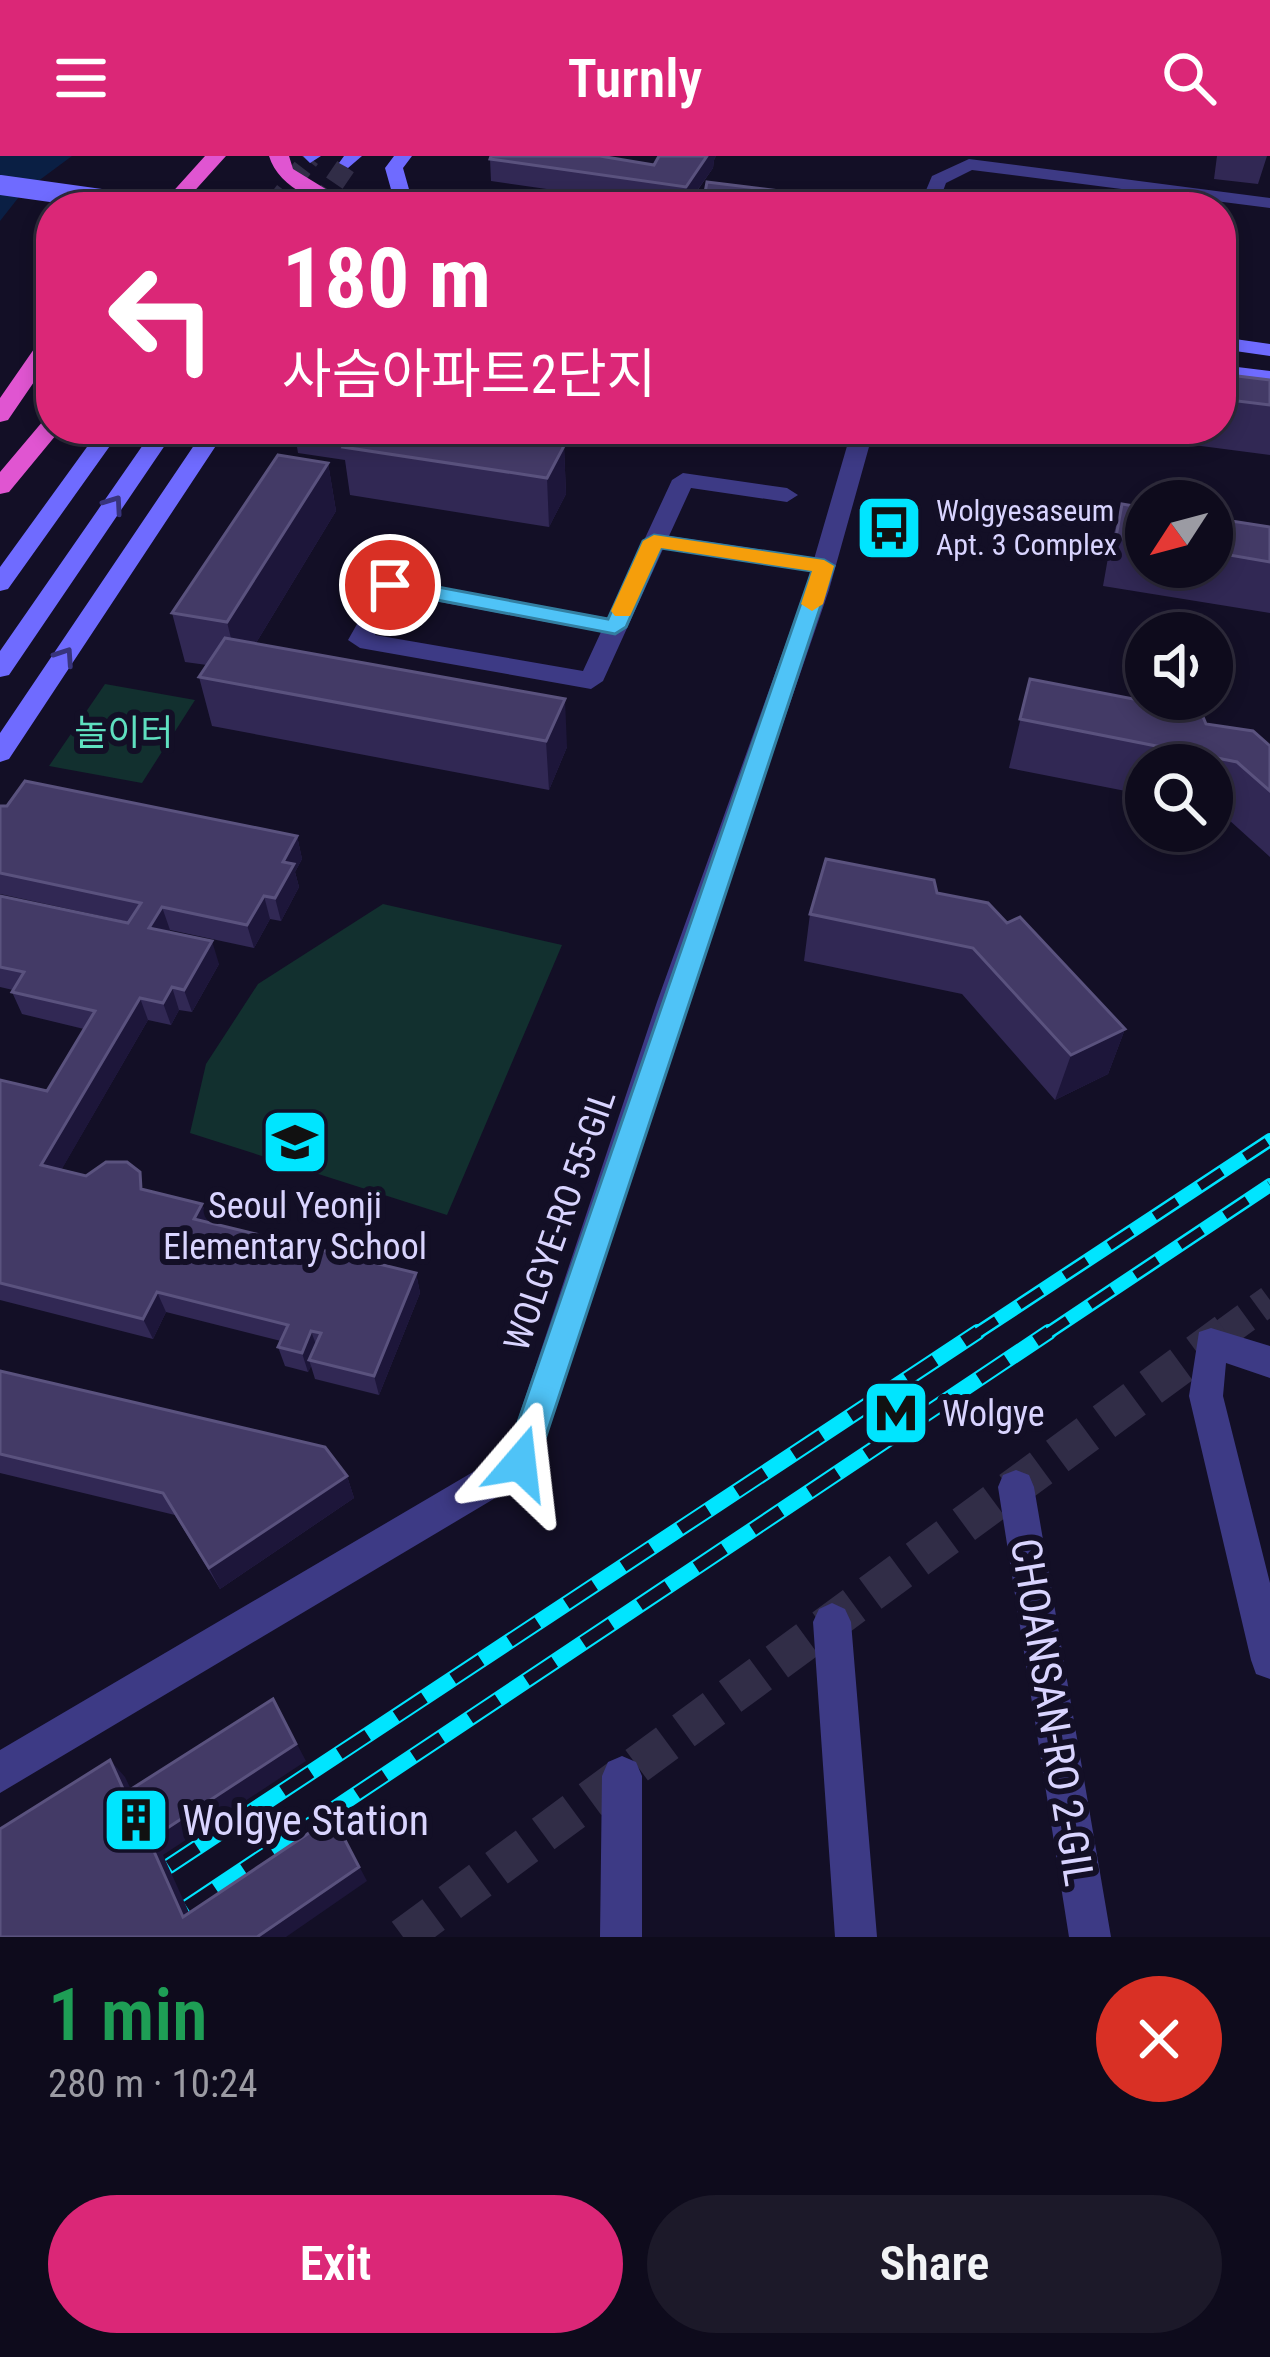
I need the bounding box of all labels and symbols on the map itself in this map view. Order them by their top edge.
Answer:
north arrow [1125,480,1233,588]
bus stop icon: Wolgyesaseum Apt. 3 Complex [854,493,924,563]
place label: Wolgyesaseum Apt. 3 Complex [936,493,1117,562]
one-way arrow [100,495,122,517]
pin [339,534,441,636]
one-way arrow [51,647,73,669]
park label: 놀이터 [74,712,174,754]
street label: WOLGYE-RO 55-GIL [496,1084,624,1356]
school or university icon: Seoul Yeonji Elementary School [260,1107,330,1177]
place label: Seoul Yeonji Elementary School [163,1185,427,1268]
metro station icon: Wolgye [861,1378,931,1448]
place label: Wolgye [942,1393,1045,1435]
position arrow [457,1400,583,1526]
street label: CHOANSAN-RO 2-GIL [1001,1535,1104,1889]
building icon: Wolgye Station [101,1785,171,1855]
place label: Wolgye Station [182,1796,429,1845]

